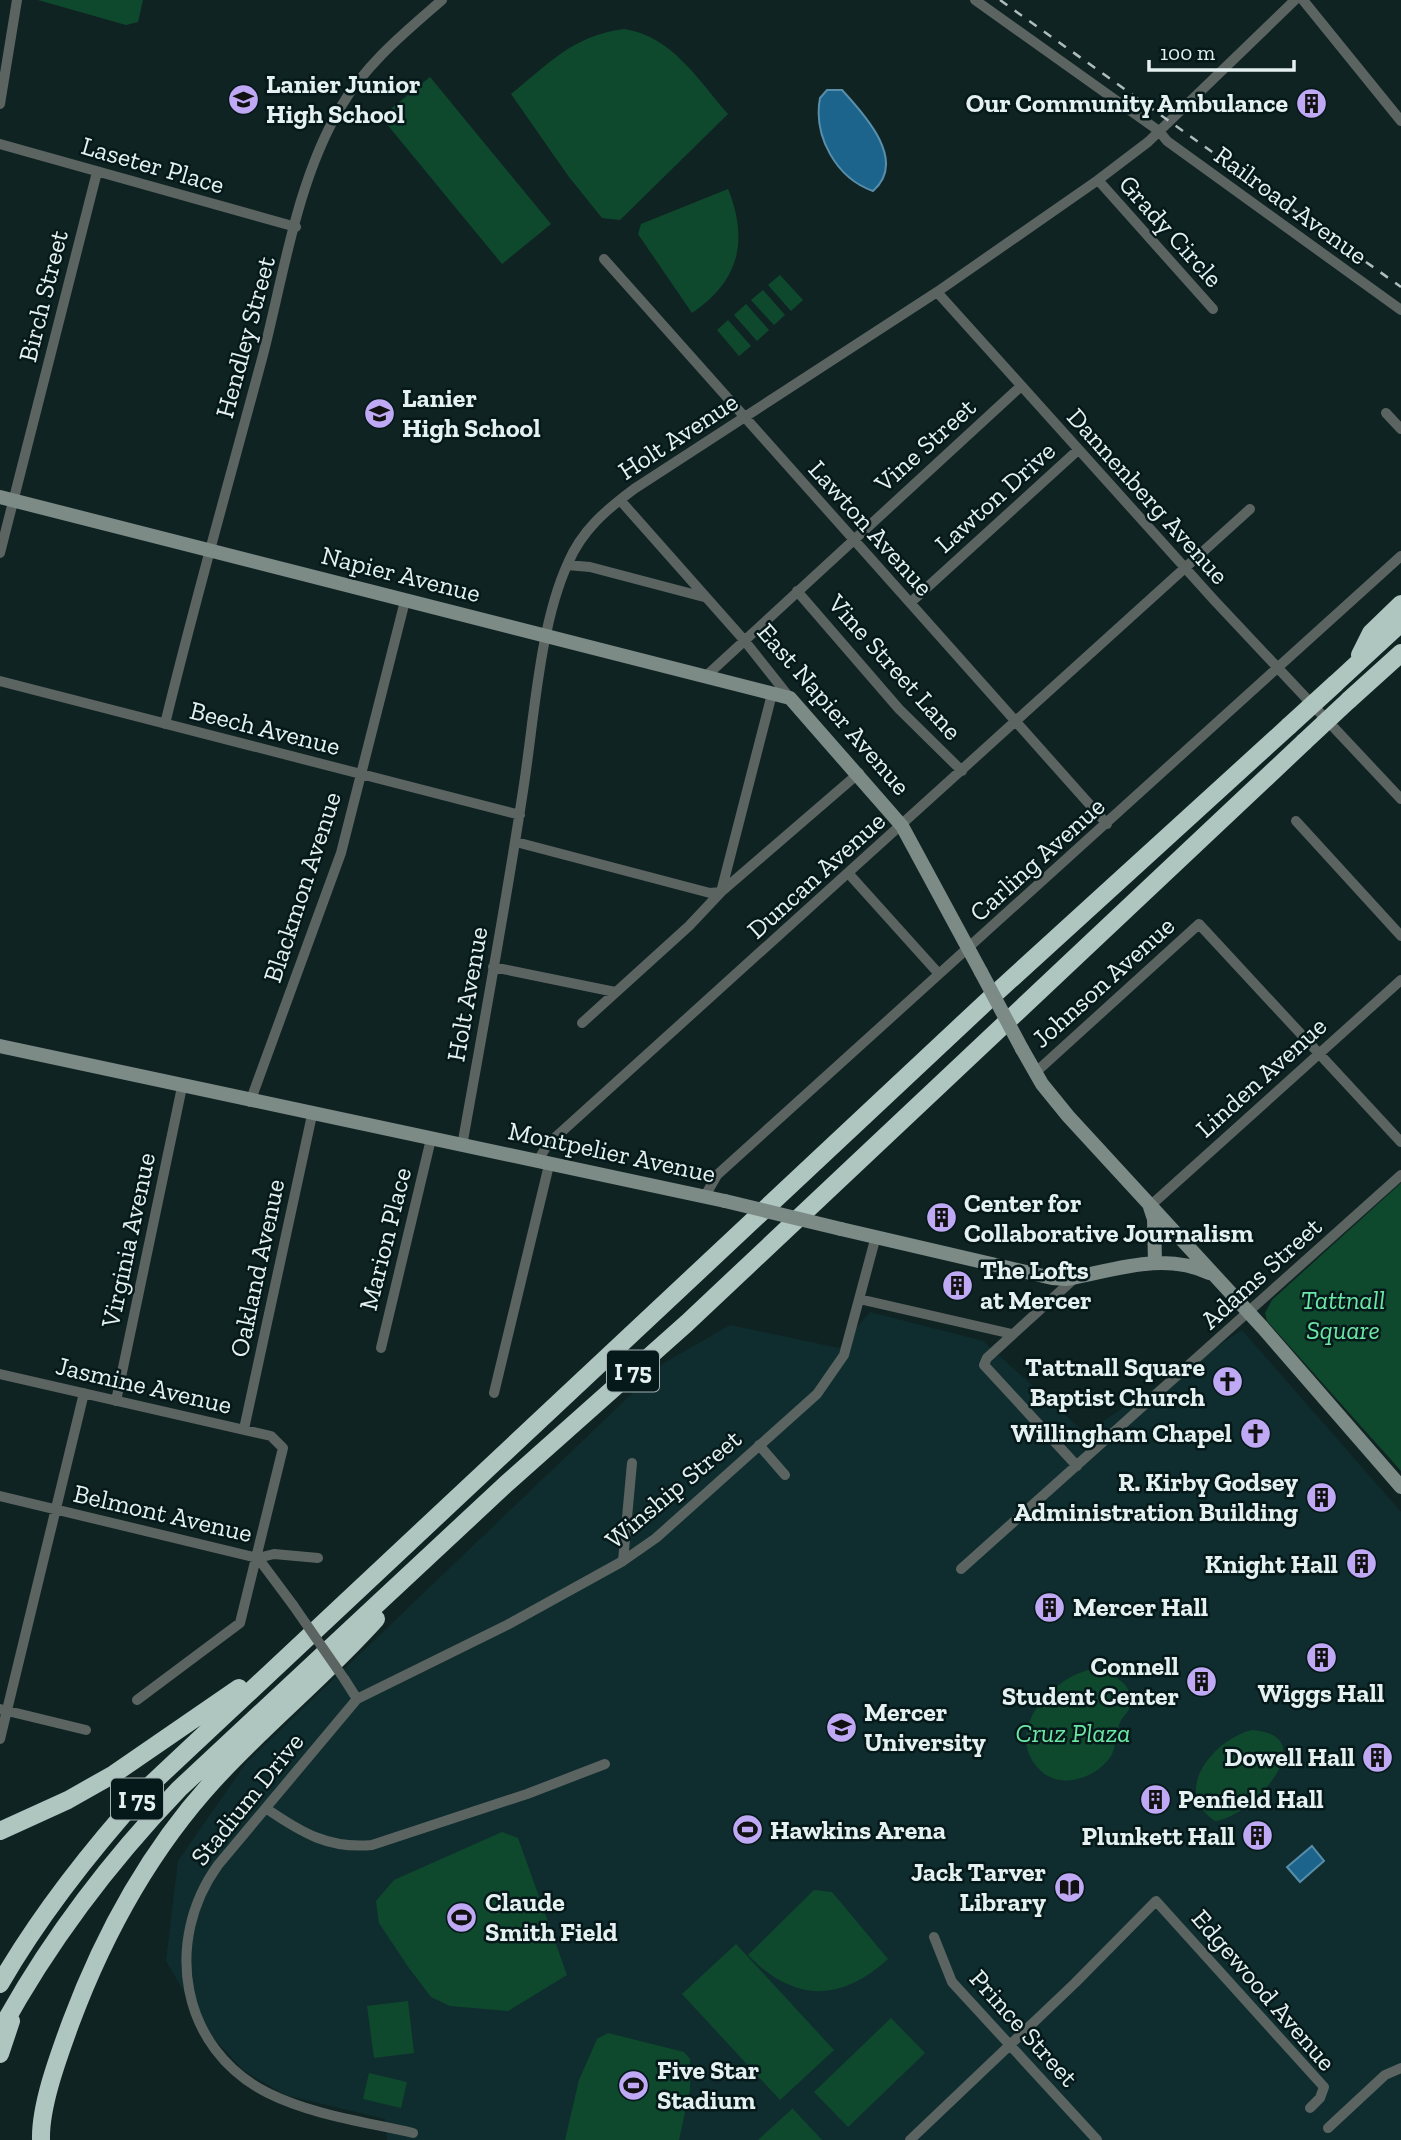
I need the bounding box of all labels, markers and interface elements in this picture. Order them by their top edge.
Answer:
scale bar [1149,28,1294,72]
text: 100 m [1160,40,1215,65]
place label: Lanier Junior High School [266,68,420,130]
school or university icon: Lanier Junior High School [226,82,260,116]
building icon: Our Community Ambulance [1294,86,1328,120]
place label: Our Community Ambulance [966,87,1288,119]
street label: Laseter Place [78,129,228,201]
street label: Railroad Avenue [1208,139,1374,271]
street label: Grady Circle [1112,168,1230,294]
street label: Birch Street [11,226,75,365]
street label: Hendley Street [208,252,282,421]
place label: Lanier High School [402,382,541,444]
street label: Holt Avenue [612,385,744,487]
street label: Vine Street [867,391,982,499]
school or university icon: Lanier High School [362,396,396,430]
street label: Dannenberg Avenue [1060,401,1236,591]
street label: Lawton Drive [928,435,1062,559]
street label: Lawton Avenue [802,454,940,602]
street label: Napier Avenue [318,539,484,609]
street label: Vine Street Lane [821,587,969,746]
street label: East Napier Avenue [751,616,917,802]
street label: Beech Avenue [186,694,344,762]
street label: Blackmon Avenue [256,788,348,986]
street label: Carling Avenue [963,790,1111,928]
street label: Duncan Avenue [740,805,892,945]
street label: Johnson Avenue [1025,910,1181,1054]
street label: Holt Avenue [439,924,495,1064]
street label: Linden Avenue [1189,1010,1333,1144]
street label: Montpelier Avenue [505,1114,719,1190]
street label: Virginia Avenue [94,1149,162,1332]
street label: Marion Place [352,1164,418,1314]
street label: Oakland Avenue [223,1176,291,1360]
place label: Center for Collaborative Journalism [964,1187,1254,1249]
building icon: Center for Collaborative Journalism [924,1201,958,1235]
street label: Adams Street [1194,1210,1328,1336]
place label: The Lofts at Mercer [980,1254,1092,1316]
building icon: The Lofts at Mercer [940,1268,974,1302]
park label: Tattnall Square [1301,1284,1385,1346]
street label: Jasmine Avenue [53,1349,235,1421]
road number: I 75 [607,1350,659,1392]
place label: Tattnall Square Baptist Church [1025,1351,1205,1413]
church icon: Tattnall Square Baptist Church [1211,1365,1245,1399]
church icon: Willingham Chapel [1238,1416,1272,1450]
place label: Willingham Chapel [1011,1417,1232,1449]
street label: Winship Street [598,1423,748,1555]
place label: R. Kirby Godsey Administration Building [1014,1466,1298,1528]
street label: Belmont Avenue [70,1477,256,1549]
building icon: R. Kirby Godsey Administration Building [1304,1480,1338,1514]
building icon: Knight Hall [1344,1547,1378,1581]
place label: Knight Hall [1205,1548,1338,1580]
building icon: Mercer Hall [1033,1590,1067,1624]
place label: Mercer Hall [1073,1591,1208,1623]
building icon: Wiggs Hall [1304,1640,1338,1674]
place label: Connell Student Center [1002,1650,1179,1712]
building icon: Connell Student Center [1185,1664,1219,1698]
place label: Wiggs Hall [1258,1677,1384,1709]
place label: Mercer University [864,1696,986,1758]
school or university icon: Mercer University [824,1710,858,1744]
park label: Cruz Plaza [1016,1717,1130,1749]
street label: Stadium Drive [184,1726,310,1872]
building icon: Dowell Hall [1361,1740,1395,1774]
place label: Dowell Hall [1224,1741,1355,1773]
road number: I 75 [111,1778,163,1820]
building icon: Penfield Hall [1138,1782,1172,1816]
place label: Penfield Hall [1178,1783,1324,1815]
sports icon: Hawkins Arena [730,1813,764,1847]
place label: Hawkins Arena [770,1814,946,1846]
building icon: Plunkett Hall [1241,1819,1275,1853]
place label: Plunkett Hall [1081,1820,1235,1852]
place label: Jack Tarver Library [911,1856,1046,1918]
library icon: Jack Tarver Library [1052,1870,1086,1904]
place label: Claude Smith Field [485,1886,618,1948]
sports icon: Claude Smith Field [445,1900,479,1934]
street label: Edgewood Avenue [1185,1903,1343,2077]
street label: Prince Street [963,1963,1085,2093]
place label: Five Star Stadium [657,2054,759,2116]
sports icon: Five Star Stadium [617,2068,651,2102]

